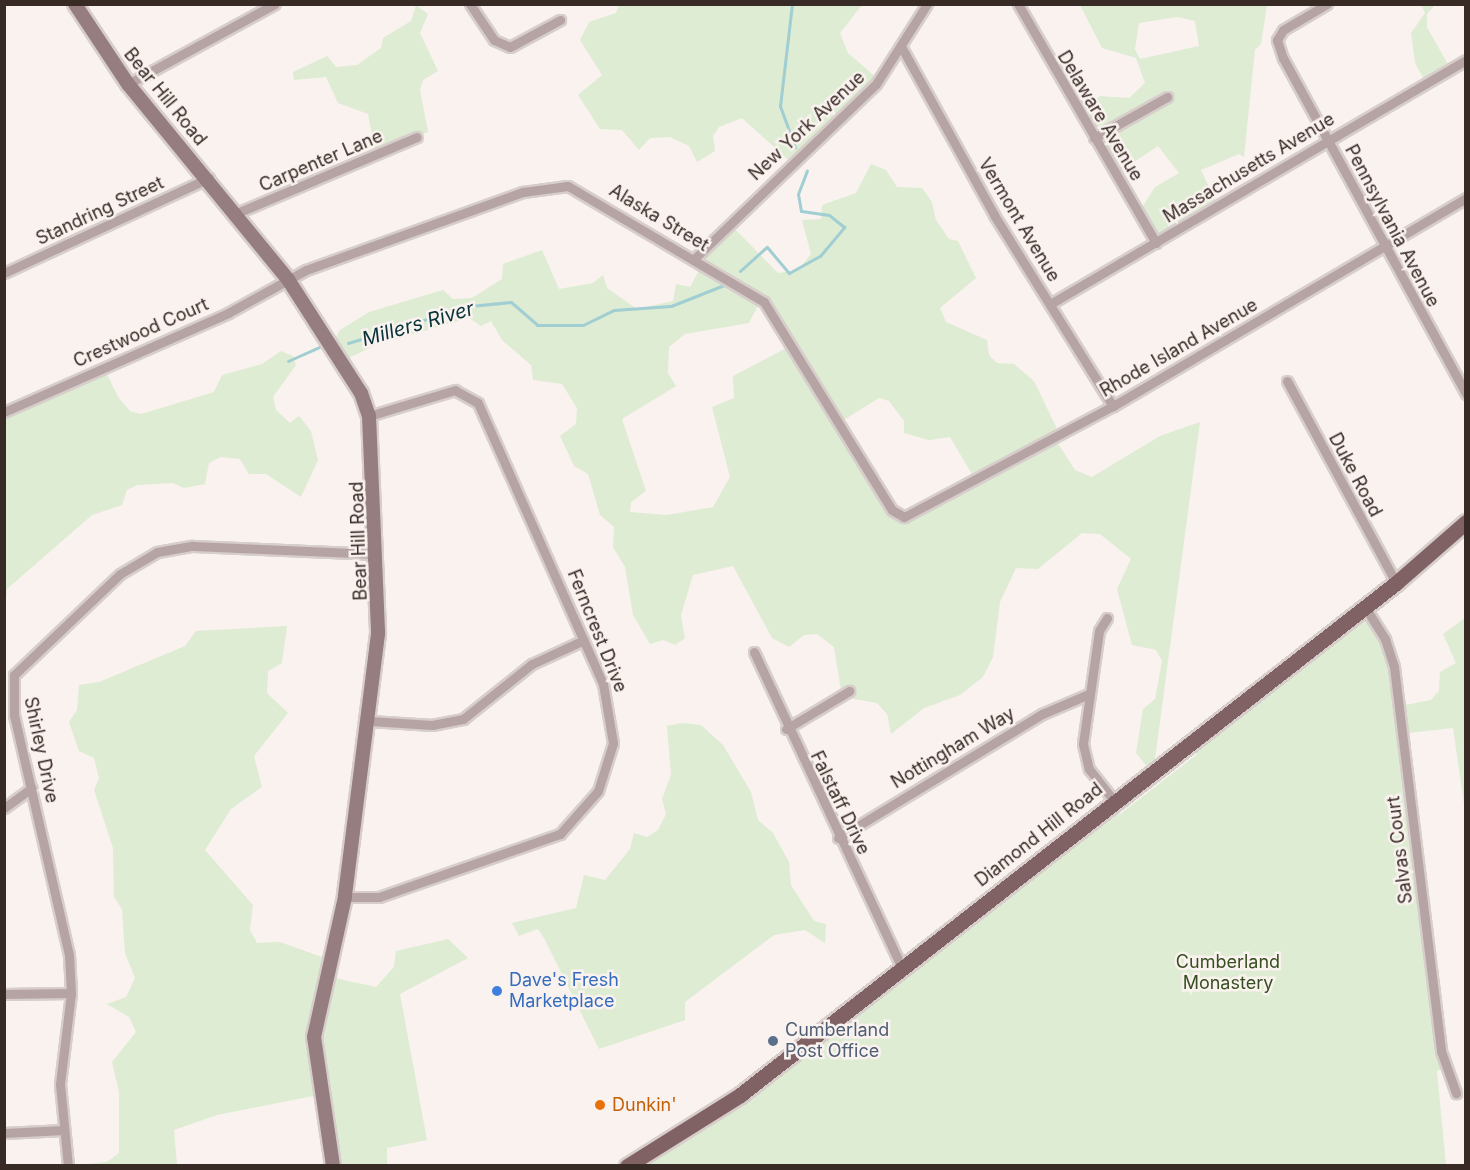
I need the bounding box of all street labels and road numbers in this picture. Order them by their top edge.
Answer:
street label: Bear Hill Road [119,44,211,150]
street label: Delaware Avenue [1053,47,1147,185]
street label: New York Avenue [745,67,869,185]
street label: Massachusetts Avenue [1159,108,1339,228]
street label: Carpenter Lane [256,125,386,197]
street label: Pennsylvania Avenue [1340,141,1444,311]
street label: Vermont Avenue [974,154,1064,286]
street label: Standring Street [33,172,167,250]
street label: Alaska Street [605,180,713,256]
street label: Crestwood Court [70,294,212,372]
street label: Rhode Island Avenue [1096,294,1262,402]
street label: Duke Road [1324,429,1386,521]
street label: Bear Hill Road [346,481,372,601]
street label: Ferncrest Drive [563,566,631,696]
street label: Shirley Drive [19,695,63,805]
street label: Nottingham Way [887,703,1019,793]
street label: Falstaff Drive [806,748,874,858]
street label: Diamond Hill Road [971,779,1107,891]
street label: Salvas Court [1383,795,1417,905]

